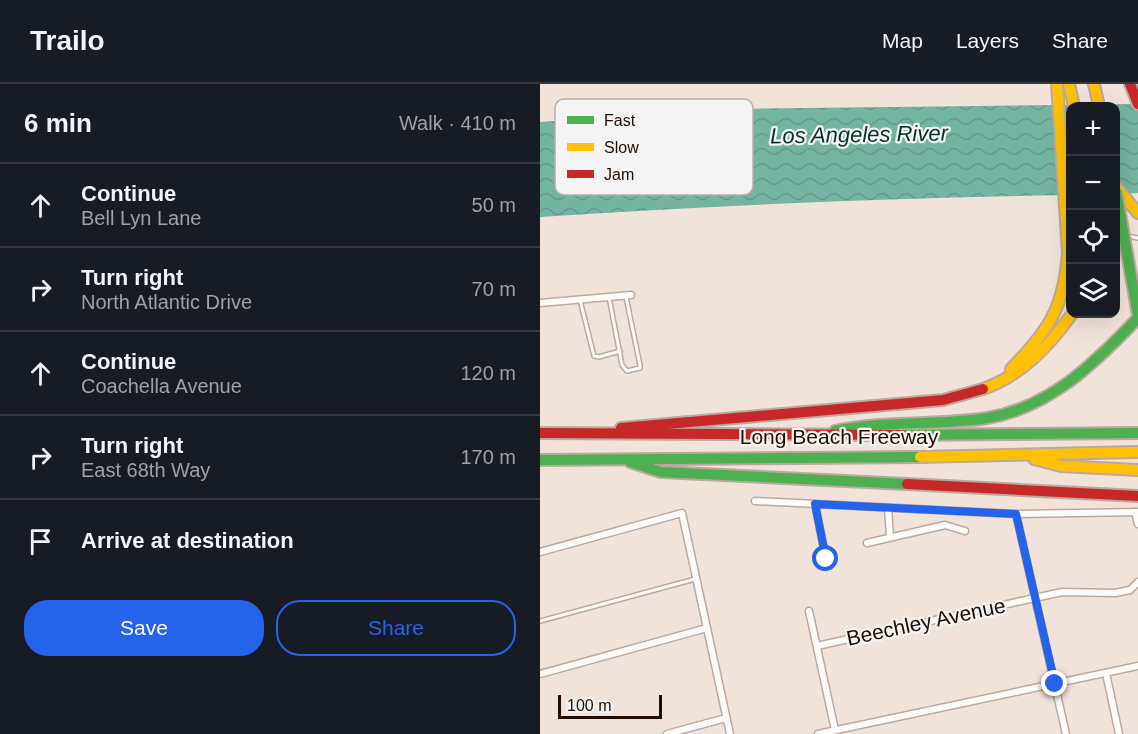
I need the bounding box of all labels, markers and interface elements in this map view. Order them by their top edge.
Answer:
text: Trailo [30,25,105,56]
text: Map [882,29,923,52]
text: Layers [956,29,1019,52]
text: Share [1052,29,1108,52]
legend [555,99,753,195]
map controls [1066,102,1120,318]
button: + [1066,102,1120,156]
text: 6 min [24,108,92,138]
text: Walk · 410 m [399,112,516,134]
text: Fast [604,112,636,129]
water label: Los Angeles River [770,120,950,149]
text: Slow [604,139,639,156]
button: − [1066,156,1120,210]
text: Jam [604,166,634,183]
text: Continue [81,181,176,206]
icon: ahead [24,189,57,222]
text: 50 m [472,194,516,216]
text: Bell Lyn Lane [81,207,201,229]
button: locate [1066,210,1120,264]
button: layers [1066,264,1120,318]
text: Turn right [81,265,183,290]
icon: right [24,273,57,306]
text: 70 m [472,278,516,300]
text: North Atlantic Drive [81,291,252,313]
text: Continue [81,349,176,374]
icon: ahead [24,357,57,390]
text: 120 m [460,362,516,384]
text: Coachella Avenue [81,375,242,397]
street label: Long Beach Freeway [740,425,939,448]
text: Turn right [81,433,183,458]
icon: right [24,441,57,474]
text: 170 m [460,446,516,468]
text: East 68th Way [81,459,210,481]
icon: arrive [24,525,57,558]
text: Arrive at destination [81,528,294,553]
route start [812,545,838,571]
street label: Beechley Avenue [844,593,1007,650]
button: Save [24,600,264,656]
button: Share [276,600,516,656]
route end [1041,670,1067,696]
scale bar [558,692,662,720]
text: 100 m [567,697,611,714]

